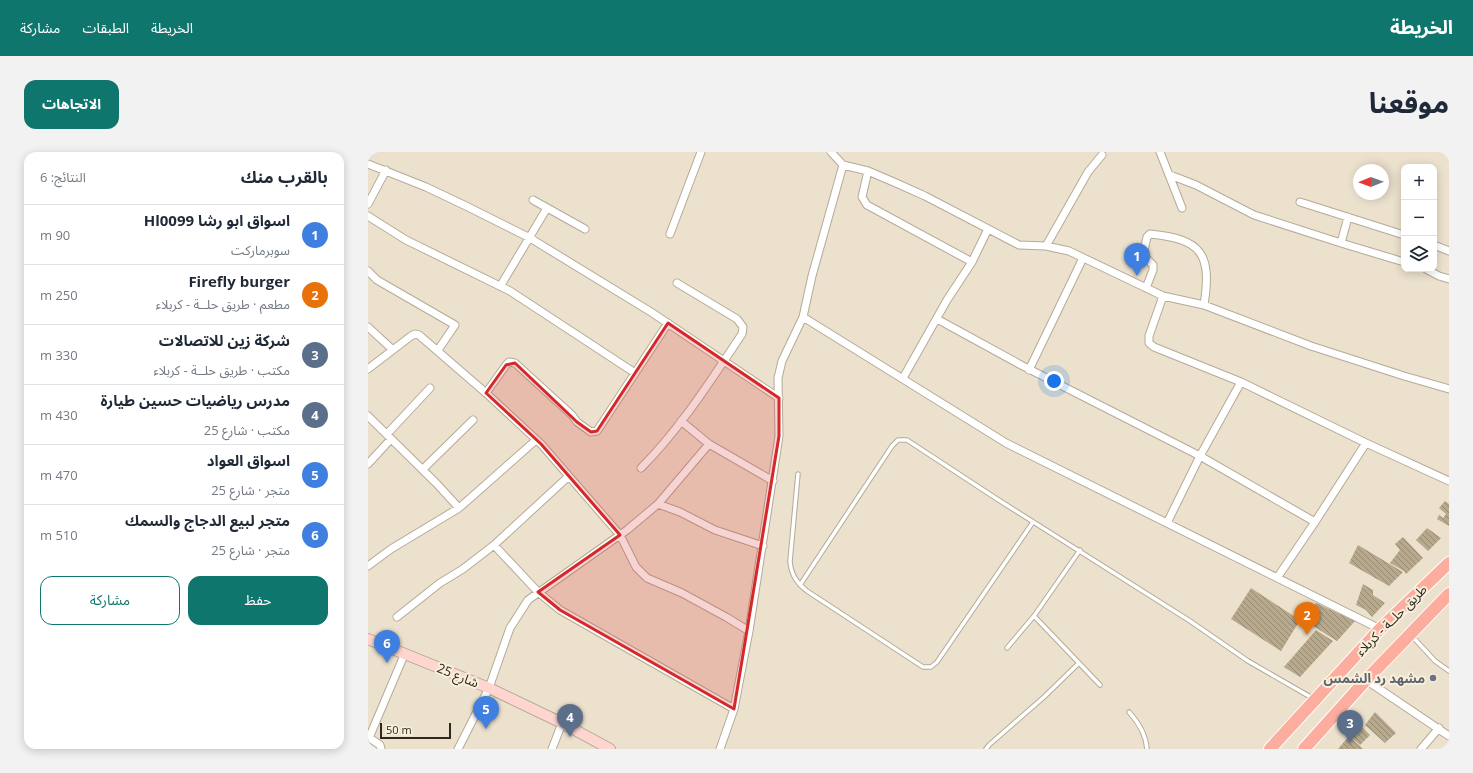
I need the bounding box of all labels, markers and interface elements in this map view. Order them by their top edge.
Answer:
text: الخريطة [1390,14,1453,40]
text: مشاركة [20,18,60,37]
text: الطبقات [82,18,129,37]
text: الخريطة [151,18,193,37]
button: الاتجاهات [24,80,119,129]
text: موقعنا [1369,83,1449,121]
north arrow [1353,164,1389,200]
map controls [1401,164,1437,272]
button: + [1401,164,1437,200]
text: بالقرب منك [241,165,328,188]
text: النتائج: 6 [40,168,86,186]
button: − [1401,200,1437,236]
text: اسواق ابو رشا Hl0099 [144,210,290,230]
text: 90 m [40,226,70,244]
text: 1 [311,226,319,244]
button: layers [1401,236,1437,272]
text: سوبرماركت [231,241,290,259]
pin: 1 [1124,243,1150,276]
text: Firefly burger [188,271,290,291]
text: 250 m [40,286,78,304]
text: 2 [311,286,319,304]
text: مطعم · طريق حلــة - كربلاء [156,295,290,313]
text: شركة زين للاتصالات [159,330,290,350]
text: 330 m [40,346,78,364]
text: 3 [311,346,319,364]
text: مكتب · طريق حلــة - كربلاء [153,361,290,379]
your location [1044,371,1064,391]
text: مدرس رياضيات حسين طيارة [101,390,290,410]
text: 430 m [40,406,78,424]
text: 4 [311,406,319,424]
text: مكتب · شارع 25 [204,421,290,439]
text: اسواق العواد [207,450,290,470]
text: 470 m [40,466,78,484]
text: 5 [311,466,319,484]
text: متجر · شارع 25 [211,481,290,499]
text: متجر لبيع الدجاج والسمك [125,510,290,530]
text: 510 m [40,526,78,544]
text: 6 [311,526,319,544]
text: متجر · شارع 25 [211,541,290,559]
button: مشاركة [40,576,180,625]
button: حفظ [188,576,328,625]
street label: طريق حلــة - كربلاء [1351,580,1431,660]
pin: 2 [1294,602,1320,635]
pin: 6 [374,630,400,663]
street label: شارع 25 [434,658,482,693]
place label: مشهد رد الشمس [1323,669,1425,687]
marker: مشهد رد الشمس [1428,673,1438,683]
pin: 5 [473,696,499,729]
pin: 4 [557,704,583,737]
pin: 3 [1337,710,1363,743]
scale bar [380,721,451,740]
text: 50 m [386,722,412,737]

